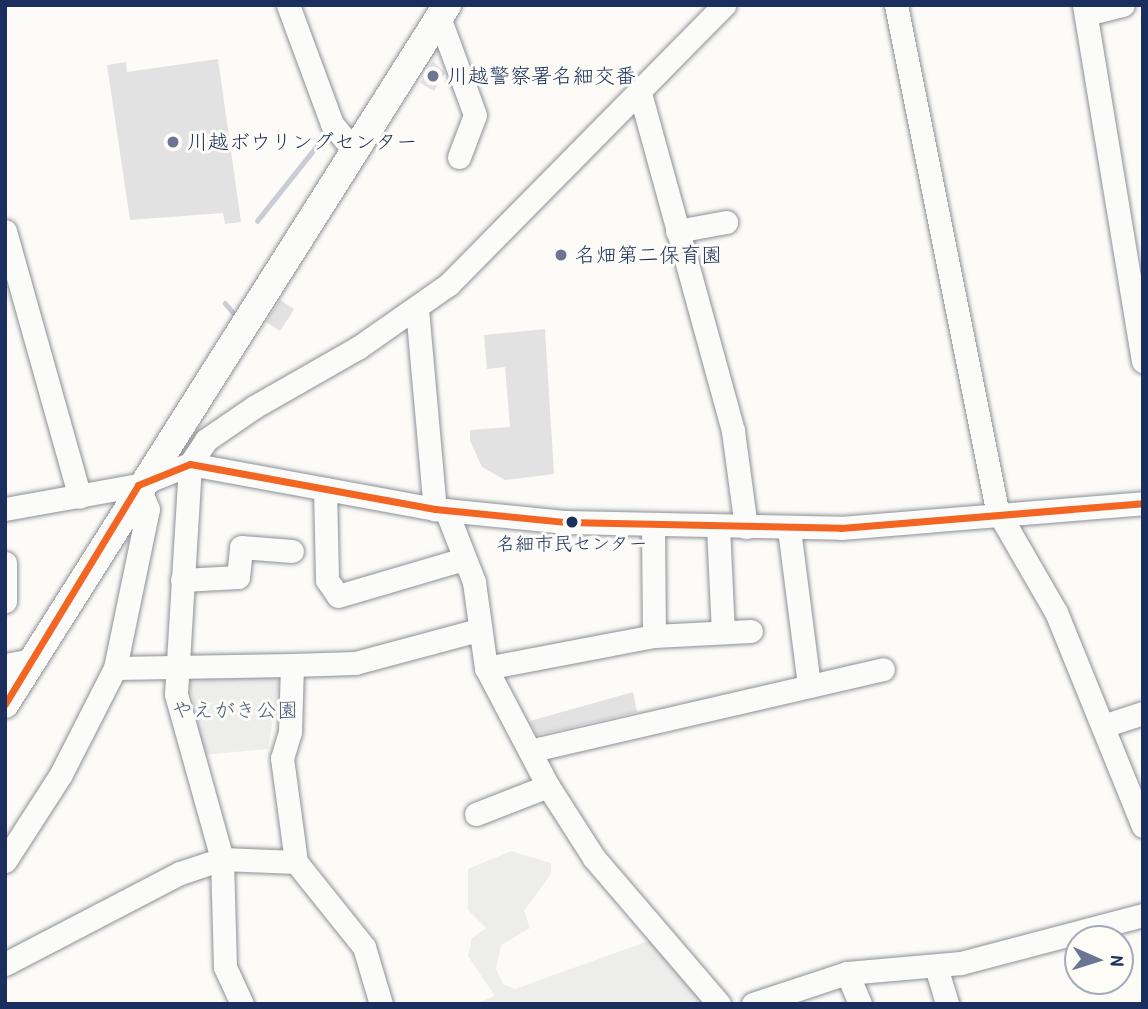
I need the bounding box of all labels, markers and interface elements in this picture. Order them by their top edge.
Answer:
place label: 川越警察署名細交番 [447,63,636,89]
marker: 川越警察署名細交番 [425,68,441,84]
place label: 川越ボウリングセンター [187,129,418,155]
marker: 川越ボウリングセンター [165,134,181,150]
place label: 名畑第二保育園 [575,242,722,268]
marker: 名畑第二保育園 [553,247,569,263]
marker: 名細市民センター [565,515,579,529]
place label: 名細市民センター [496,533,648,555]
park label: やえがき公園 [172,697,298,723]
north arrow [1064,925,1134,995]
text: N [1105,955,1131,967]

